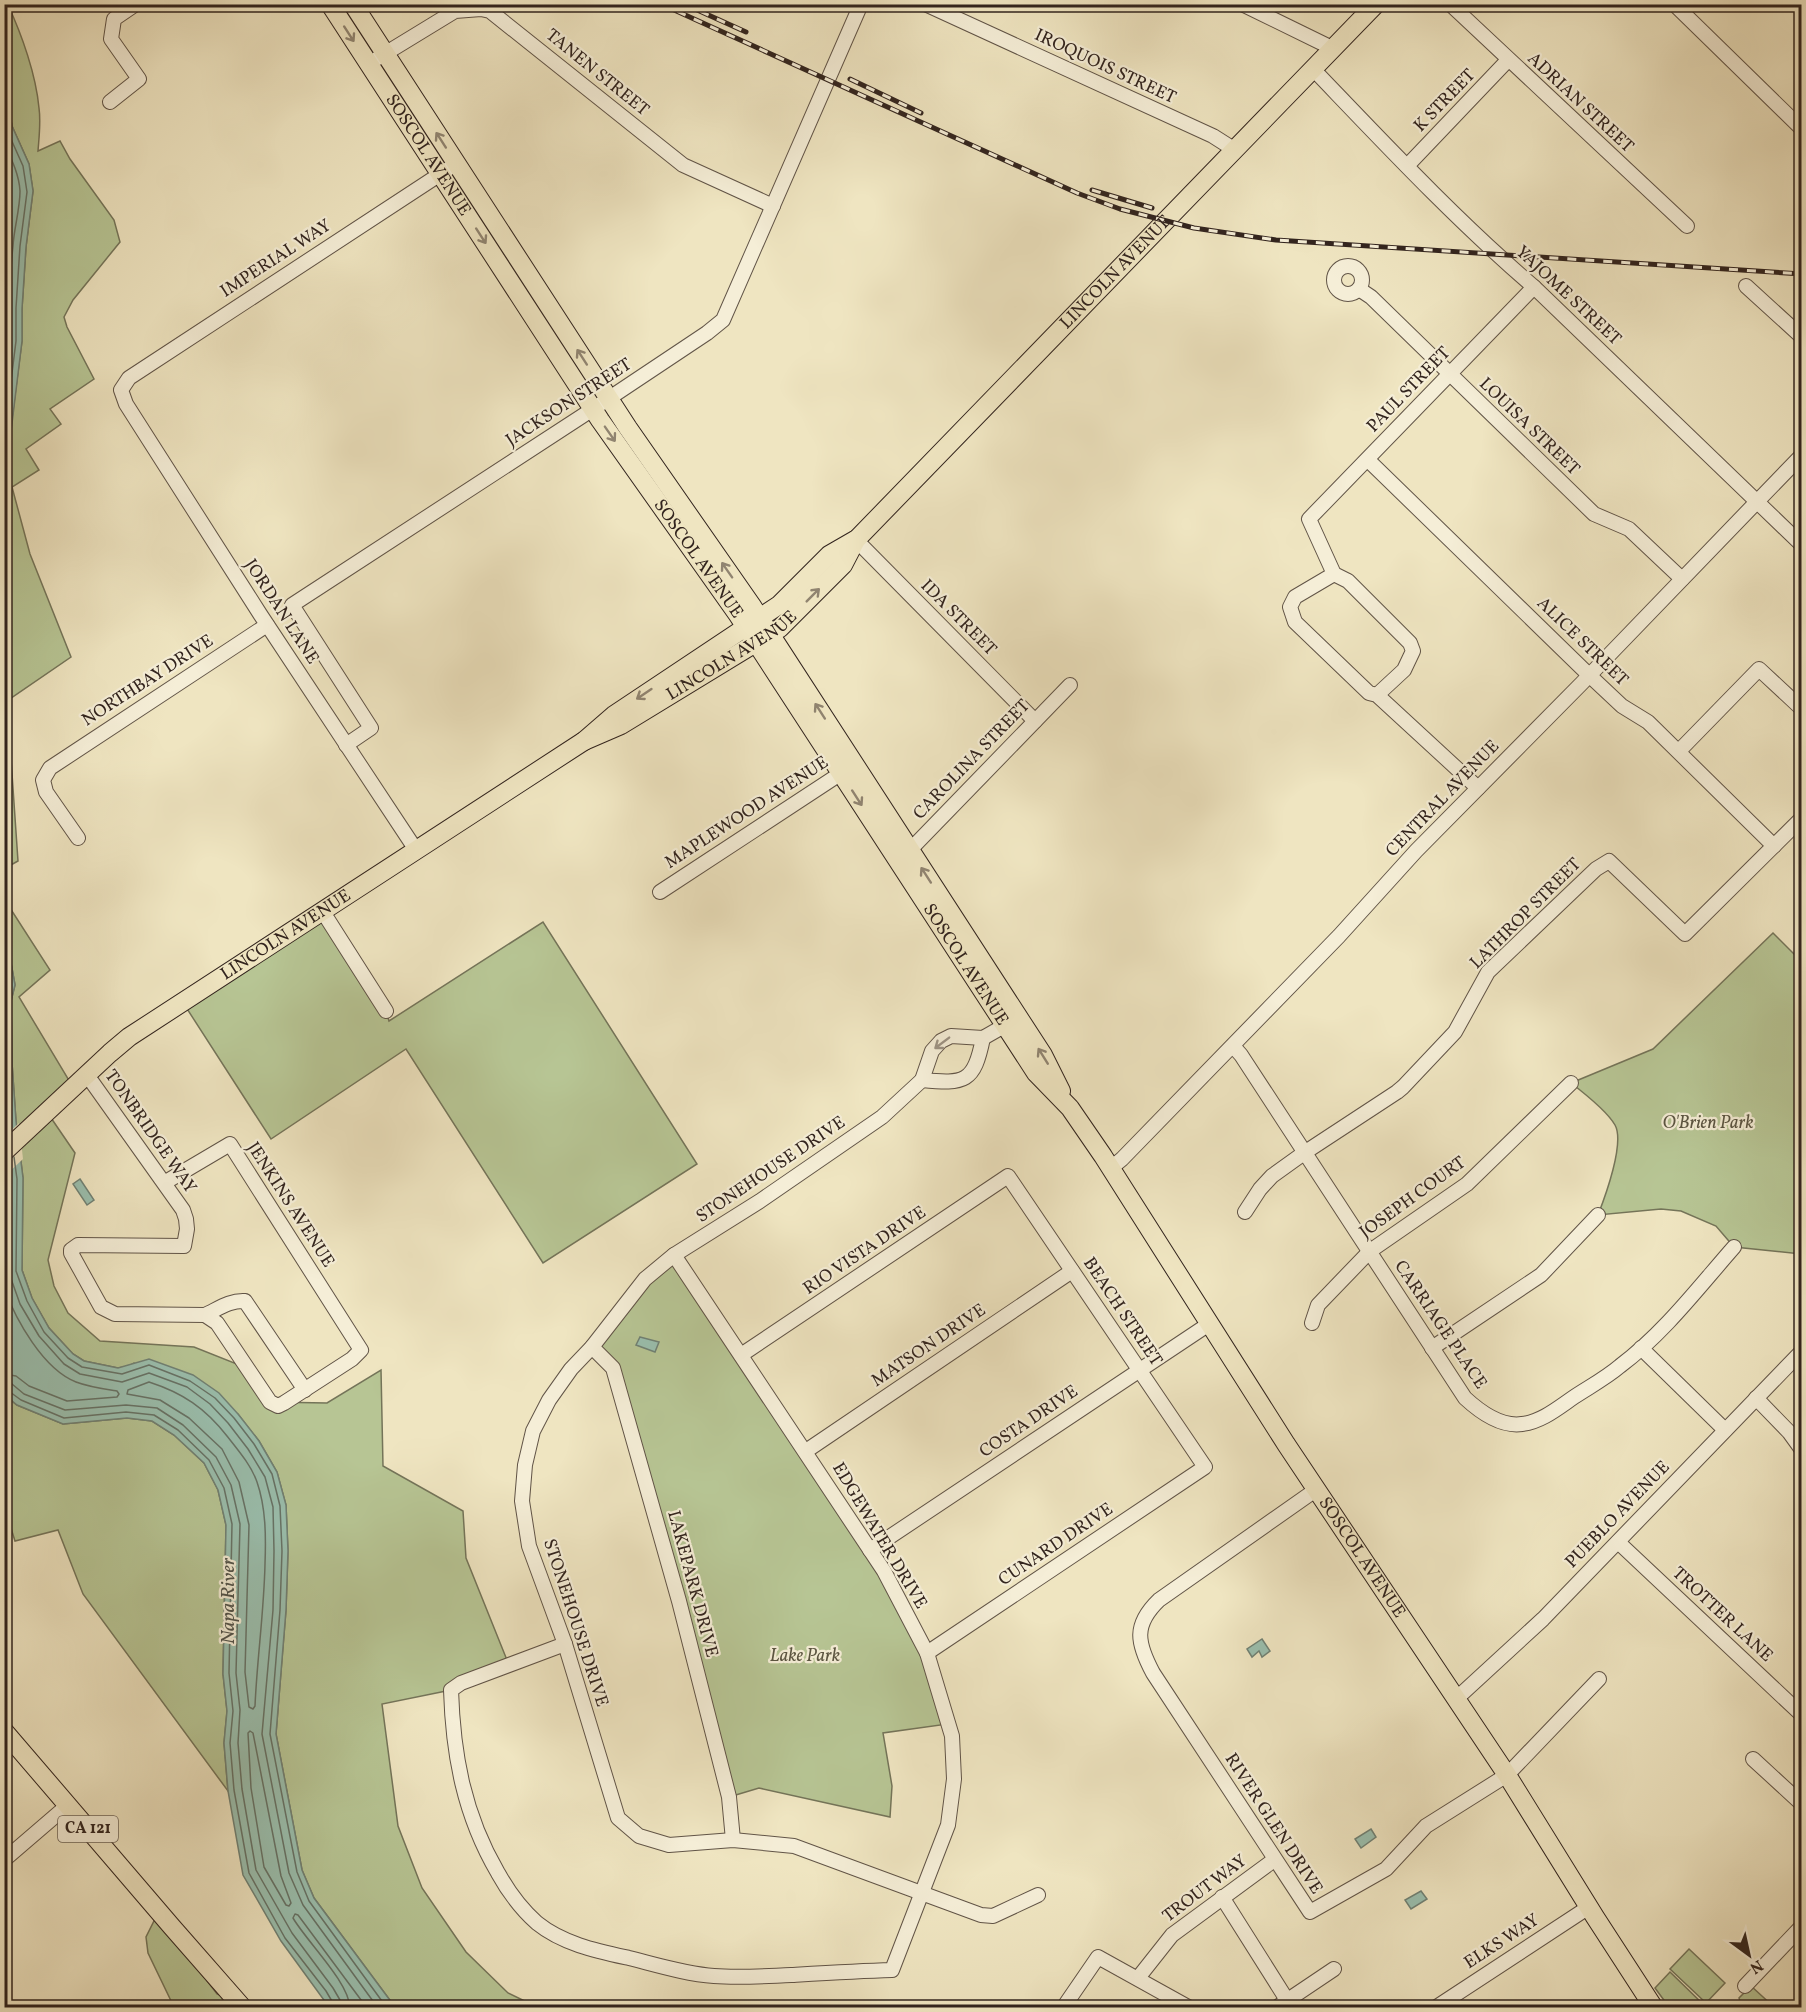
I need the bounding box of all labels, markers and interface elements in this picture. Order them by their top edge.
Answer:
street label: TANEN STREET [540,23,654,123]
street label: IROQUOIS STREET [1030,23,1180,111]
one-way arrow [344,25,356,42]
street label: ADRIAN STREET [1521,47,1639,159]
street label: K STREET [1408,63,1482,138]
street label: SOSCOL AVENUE [379,89,477,221]
one-way arrow [435,132,447,149]
street label: LINCOLN AVENUE [1054,209,1177,335]
street label: IMPERIAL WAY [216,214,336,304]
one-way arrow [475,227,487,244]
street label: YAJOME STREET [1510,240,1627,352]
street label: PAUL STREET [1362,341,1457,439]
one-way arrow [575,348,588,365]
street label: JACKSON STREET [501,353,637,453]
street label: LOUISA STREET [1473,372,1585,482]
one-way arrow [604,426,616,442]
street label: SOSCOL AVENUE [647,494,749,624]
street label: JORDAN LANE [238,555,324,670]
one-way arrow [721,562,733,578]
street label: IDA STREET [914,574,1002,662]
one-way arrow [805,587,820,602]
street label: ALICE STREET [1531,592,1634,693]
street label: LINCOLN AVENUE [662,605,803,707]
street label: NORTHBAY DRIVE [77,629,219,733]
one-way arrow [636,688,653,700]
street label: CAROLINA STREET [908,694,1036,826]
one-way arrow [813,703,826,720]
street label: CENTRAL AVENUE [1380,735,1506,863]
street label: MAPLEWOOD AVENUE [660,751,834,875]
one-way arrow [851,789,864,806]
street label: LATHROP STREET [1465,852,1588,975]
one-way arrow [920,867,932,884]
street label: LINCOLN AVENUE [216,883,356,987]
street label: SOSCOL AVENUE [917,899,1014,1031]
one-way arrow [934,1036,950,1049]
one-way arrow [1037,1048,1050,1065]
street label: TONBRIDGE WAY [98,1065,202,1199]
street label: STONEHOUSE DRIVE [691,1111,851,1229]
park label: O'Brien Park [1662,1111,1754,1136]
street label: JENKINS AVENUE [240,1137,340,1273]
street label: JOSEPH COURT [1355,1151,1472,1245]
street label: RIO VISTA DRIVE [799,1200,932,1301]
street label: BEACH STREET [1076,1253,1168,1372]
street label: CARRIAGE PLACE [1388,1256,1493,1394]
street label: MATSON DRIVE [867,1298,991,1394]
street label: COSTA DRIVE [975,1380,1084,1464]
street label: PUEBLO AVENUE [1560,1455,1676,1574]
street label: EDGEWATER DRIVE [825,1458,933,1614]
street label: SOSCOL AVENUE [1312,1492,1411,1623]
street label: CUNARD DRIVE [994,1497,1119,1593]
street label: LAKEPARK DRIVE [660,1508,724,1660]
street label: STONEHOUSE DRIVE [536,1536,614,1710]
water label: Napa River [215,1557,243,1644]
street label: TROTTER LANE [1666,1562,1778,1668]
park label: Lake Park [770,1644,840,1669]
street label: RIVER GLEN DRIVE [1218,1749,1328,1900]
road number: CA 121 [58,1816,118,1842]
street label: TROUT WAY [1158,1849,1252,1929]
street label: ELKS WAY [1460,1908,1544,1976]
north arrow [1719,1925,1779,1985]
text: N [1745,1954,1767,1978]

